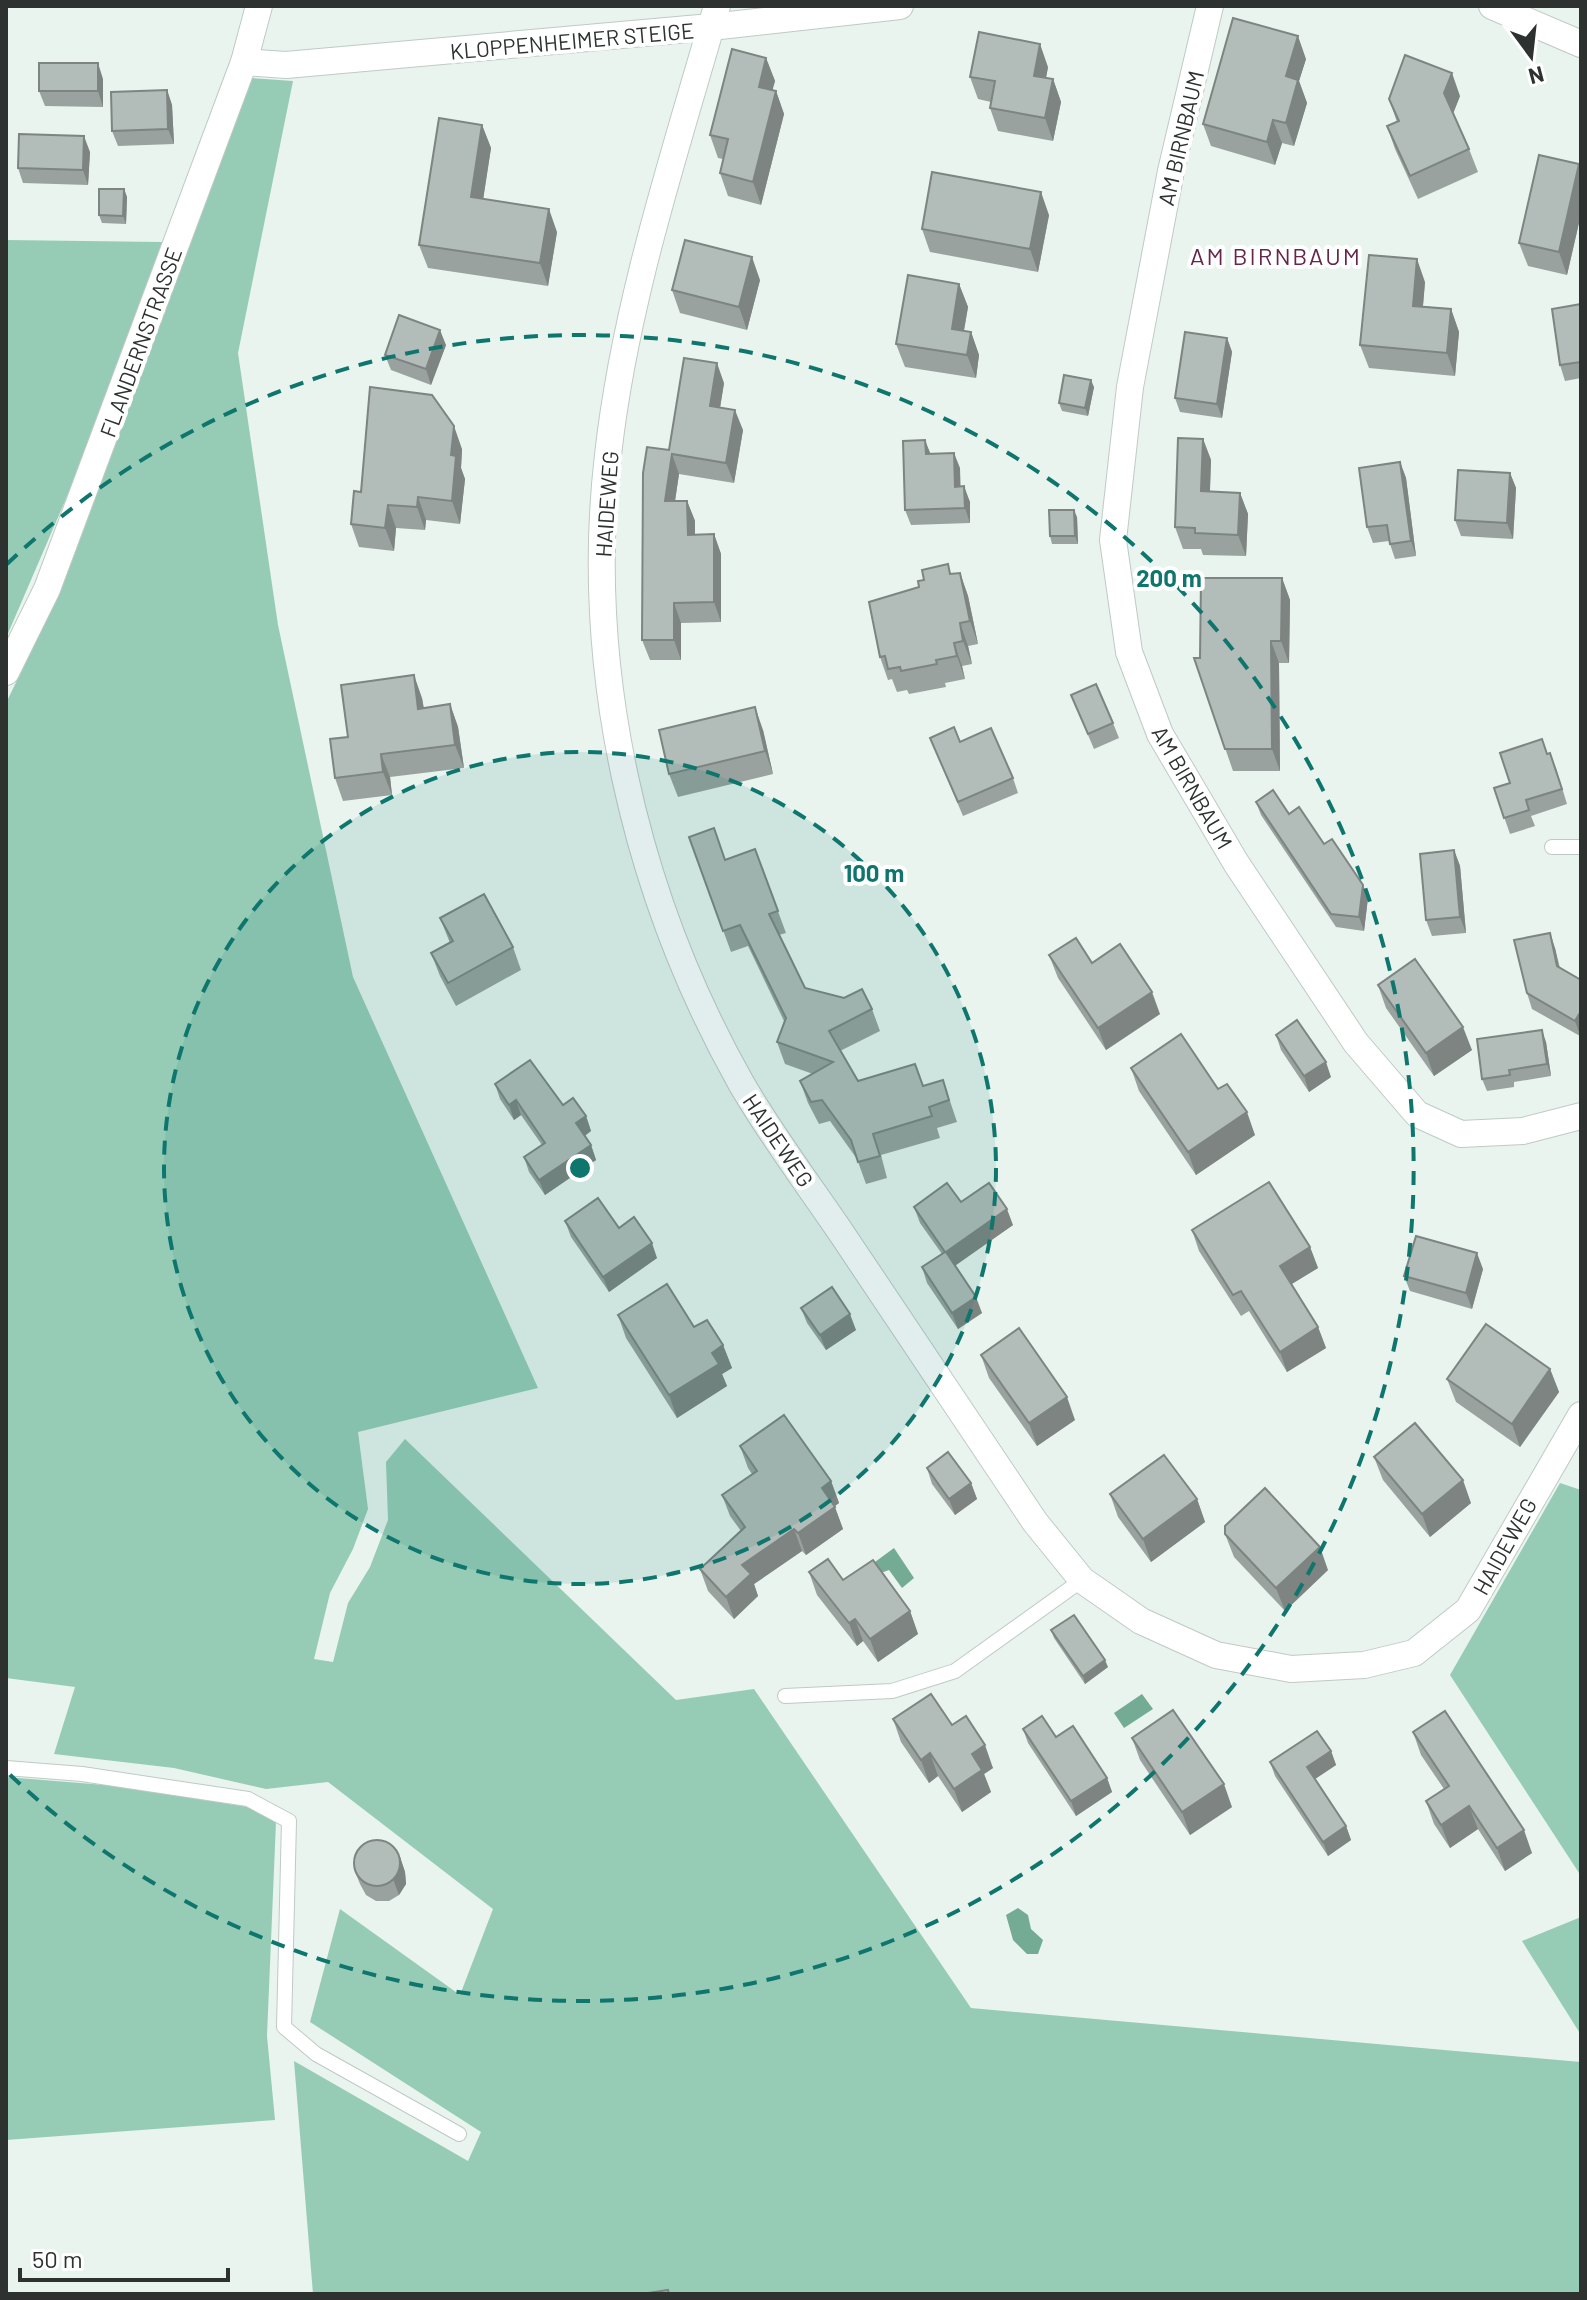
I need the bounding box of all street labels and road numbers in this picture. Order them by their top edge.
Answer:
street label: KLOPPENHEIMER STEIGE [449,16,695,64]
street label: AM BIRNBAUM [1152,68,1208,208]
street label: FLANDERNSTRASSE [94,244,186,440]
street label: HAIDEWEG [589,450,623,558]
street label: AM BIRNBAUM [1147,721,1239,853]
street label: HAIDEWEG [738,1089,820,1191]
street label: HAIDEWEG [1467,1493,1541,1599]

